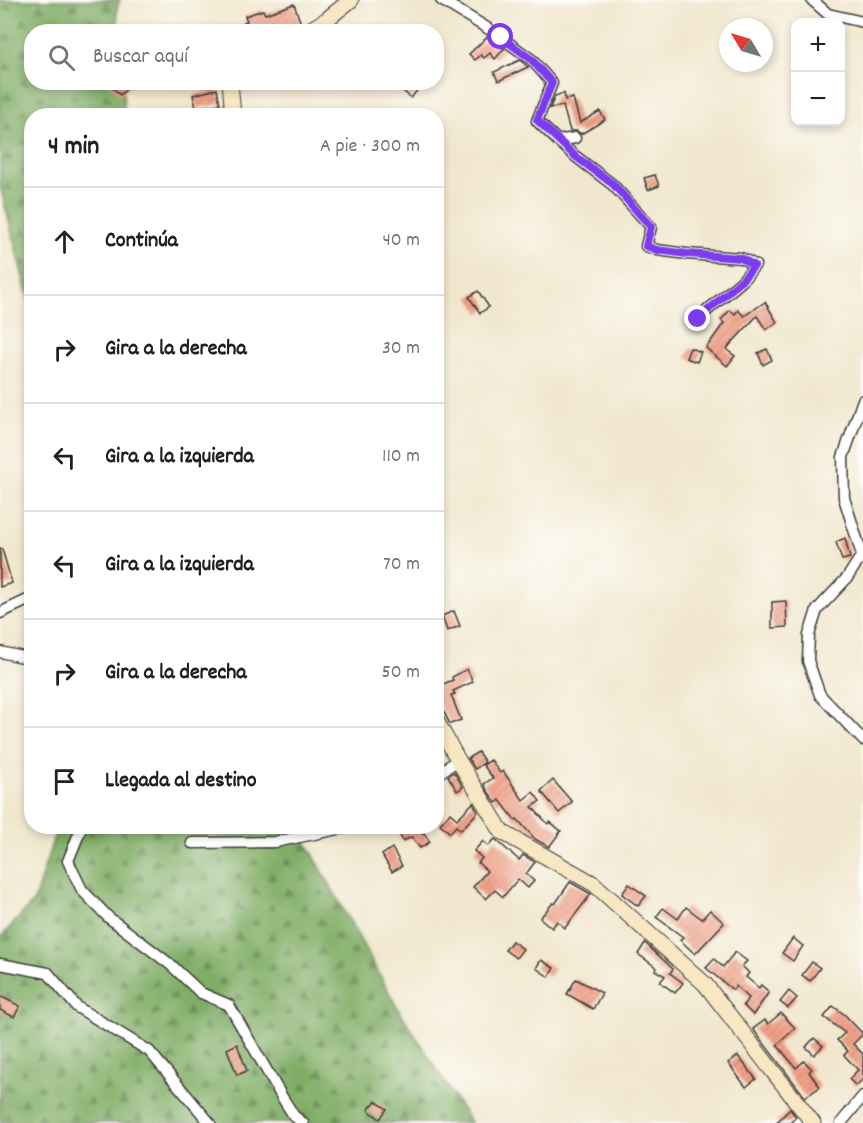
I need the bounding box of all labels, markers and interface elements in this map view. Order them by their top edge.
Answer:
north arrow [719,18,773,72]
map controls [791,18,845,126]
button: + [791,18,845,72]
route start [487,23,513,49]
search box [24,24,444,90]
icon: search [45,41,78,74]
text: Buscar aquí [93,42,188,73]
button: − [791,72,845,126]
text: 4 min [48,129,99,166]
text: A pie · 300 m [320,133,420,161]
icon: ahead [48,225,81,258]
text: Continúa [105,226,178,257]
text: 40 m [382,227,420,255]
route end [684,305,710,331]
icon: right [48,333,81,366]
text: Gira a la derecha [105,334,247,365]
text: 30 m [382,335,420,363]
icon: left [48,441,81,474]
text: Gira a la izquierda [105,442,254,473]
text: 110 m [382,443,420,471]
icon: left [48,549,81,582]
text: Gira a la izquierda [105,550,254,581]
text: 70 m [383,551,420,579]
icon: right [48,657,81,690]
text: Gira a la derecha [105,658,247,689]
text: 50 m [382,659,420,687]
icon: arrive [48,765,81,798]
text: Llegada al destino [105,766,257,797]

